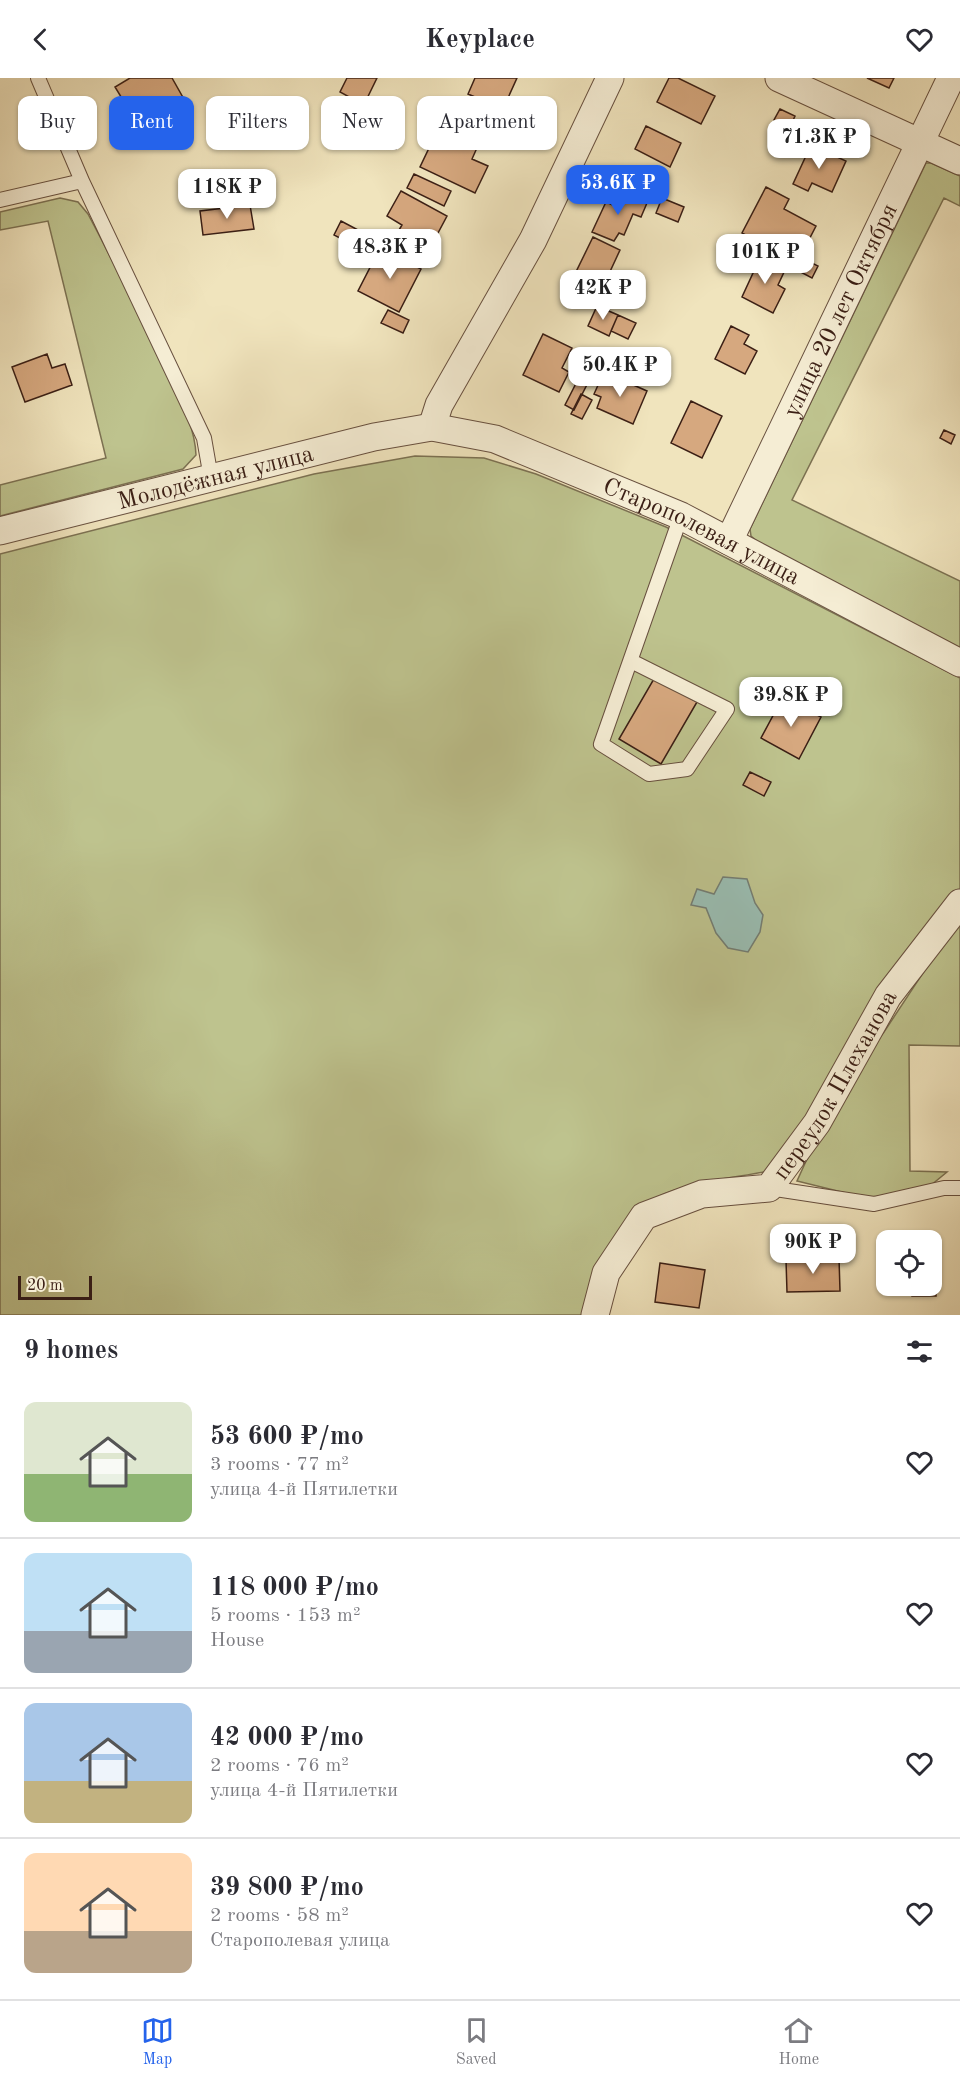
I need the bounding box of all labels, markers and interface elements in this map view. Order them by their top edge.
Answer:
icon: back [24,23,57,56]
icon: heart [903,23,936,56]
text: Keyplace [425,26,535,53]
chip: Buy [18,96,97,150]
chip: Rent [109,96,194,150]
chip: Filters [206,96,309,150]
chip: New [321,96,405,150]
chip: Apartment [417,96,557,150]
pin: 71.3K ₽ [764,119,874,170]
text: 71.3K ₽ [781,128,857,148]
pin: 53.6K ₽ [563,165,673,216]
pin: 118K ₽ [178,169,276,220]
text: 53.6K ₽ [580,174,656,194]
text: 118K ₽ [192,178,262,198]
street label: улица 20 лет Октября [780,201,903,421]
pin: 48.3K ₽ [335,229,445,280]
pin: 101K ₽ [716,234,814,285]
text: 48.3K ₽ [352,238,428,258]
text: 101K ₽ [730,243,800,263]
pin: 42K ₽ [561,270,645,321]
text: 42K ₽ [574,279,632,299]
pin: 50.4K ₽ [565,347,675,398]
text: 50.4K ₽ [582,356,658,376]
street label: Молодёжная улица [115,443,316,515]
street label: Старополевая улица [599,475,803,590]
pin: 39.8K ₽ [736,677,846,728]
text: 39.8K ₽ [753,686,829,706]
street label: переулок Плеханова [770,987,903,1185]
pin: 90K ₽ [771,1224,855,1275]
map controls [876,1230,942,1296]
button: locate [876,1230,942,1296]
text: 90K ₽ [784,1233,842,1253]
scale bar [18,1273,92,1300]
text: 20 m [27,1278,63,1294]
icon: filters [903,1335,936,1368]
text: 9 homes [24,1338,118,1364]
text: 53 600 ₽/mo [210,1424,364,1450]
icon: home [72,1426,144,1498]
icon: heart [903,1446,936,1479]
text: 3 rooms · 77 m² [210,1455,349,1475]
text: улица 4-й Пятилетки [210,1480,398,1500]
text: 118 000 ₽/mo [210,1575,379,1601]
icon: home [72,1577,144,1649]
icon: heart [903,1597,936,1630]
text: 5 rooms · 153 m² [210,1606,360,1626]
text: House [210,1631,264,1651]
text: 42 000 ₽/mo [210,1725,364,1751]
icon: home [72,1727,144,1799]
icon: heart [903,1747,936,1780]
text: 2 rooms · 76 m² [210,1756,349,1776]
text: улица 4-й Пятилетки [210,1781,398,1801]
text: 39 800 ₽/mo [210,1875,364,1901]
icon: home [72,1877,144,1949]
icon: heart [903,1897,936,1930]
text: 2 rooms · 58 m² [210,1906,349,1926]
text: Старополевая улица [210,1931,390,1951]
tab: Map [141,2014,174,2070]
tab: Saved [456,2014,497,2070]
tab: Home [778,2014,819,2070]

